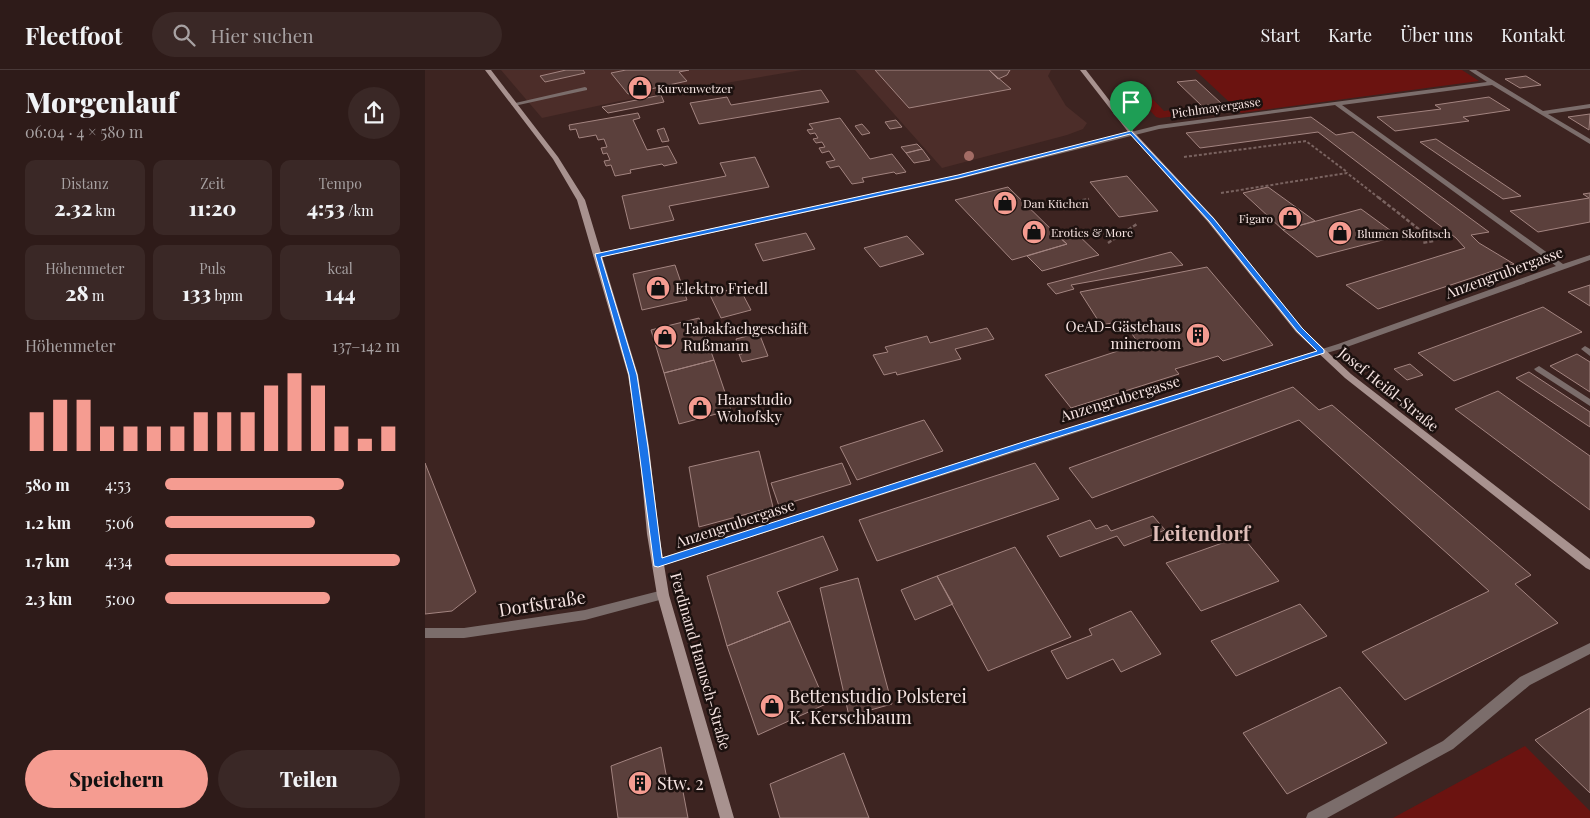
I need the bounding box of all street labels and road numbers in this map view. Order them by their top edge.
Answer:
street label: Pichlmayergasse [1170,93,1262,121]
street label: Anzengrubergasse [1441,241,1566,303]
street label: Josef Heißl-Straße [1334,342,1443,436]
street label: Anzengrubergasse [1057,370,1182,426]
street label: Anzengrubergasse [672,494,797,552]
street label: Ferdinand Hanusch-Straße [666,570,736,752]
street label: Dorfstraße [497,584,587,622]

